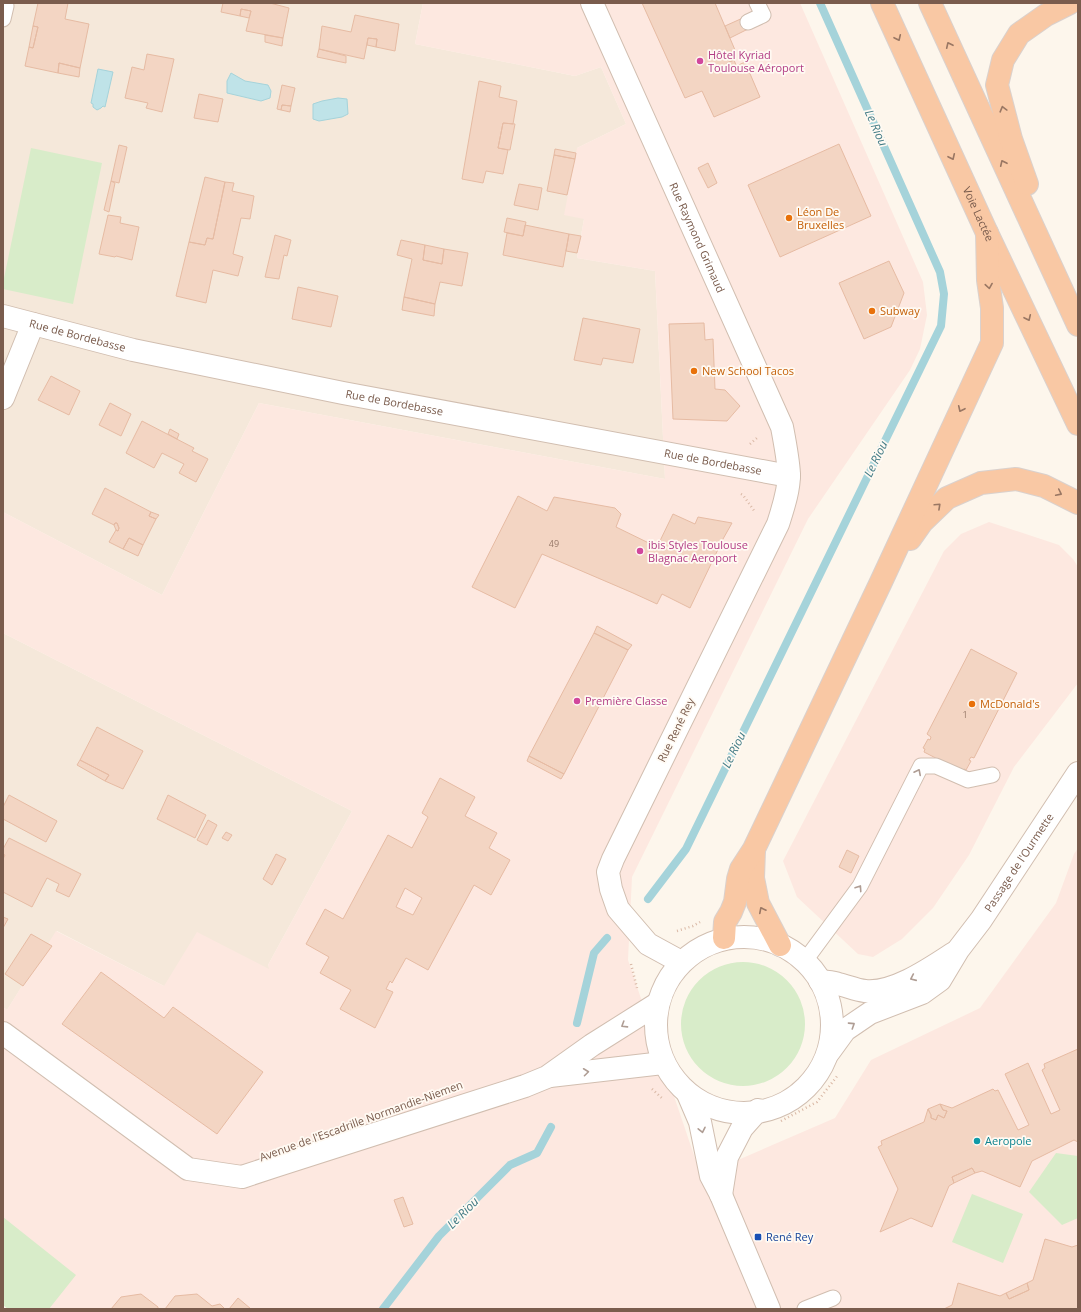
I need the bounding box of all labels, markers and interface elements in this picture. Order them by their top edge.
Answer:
one-way arrow [893,34,901,42]
one-way arrow [946,41,954,49]
place label: Hôtel Kyriad Toulouse Aéroport [708,47,804,75]
marker: Hôtel Kyriad Toulouse Aéroport [695,56,705,66]
one-way arrow [1000,106,1008,113]
water label: Le Riou [861,107,892,149]
one-way arrow [947,152,955,160]
one-way arrow [1000,159,1008,167]
street label: Rue Raymond Grimaud [666,180,729,295]
street label: Voie Lactée [960,184,998,244]
place label: Léon De Bruxelles [797,204,844,232]
marker: Léon De Bruxelles [784,213,794,223]
one-way arrow [984,282,993,289]
place label: Subway [880,303,920,318]
marker: Subway [867,306,877,316]
one-way arrow [1023,314,1031,322]
street label: Rue de Bordebasse [28,315,127,355]
place label: New School Tacos [702,363,794,378]
marker: New School Tacos [689,366,699,376]
street label: Rue de Bordebasse [344,386,445,419]
one-way arrow [958,404,966,412]
water label: Le Riou [859,438,892,480]
street label: Rue de Bordebasse [663,445,763,478]
one-way arrow [1055,488,1062,496]
one-way arrow [934,504,941,511]
house number: 49 [549,537,559,550]
place label: ibis Styles Toulouse Blagnac Aeroport [648,537,748,565]
marker: ibis Styles Toulouse Blagnac Aeroport [635,546,645,556]
place label: Première Classe [585,693,667,708]
street label: Rue René Rey [654,695,698,764]
marker: Première Classe [572,696,582,706]
place label: McDonald's [980,696,1040,711]
marker: McDonald's [967,699,977,709]
house number: 1 [962,708,968,721]
water label: Le Riou [717,729,750,771]
one-way arrow [913,769,921,777]
street label: Passage de l'Ourmette [980,810,1057,915]
one-way arrow [854,885,861,892]
one-way arrow [759,907,767,914]
one-way arrow [910,973,918,981]
one-way arrow [621,1020,628,1027]
one-way arrow [847,1023,854,1030]
one-way arrow [583,1068,589,1077]
street label: Avenue de l'Escadrille Normandie-Niemen [257,1077,465,1164]
one-way arrow [697,1127,705,1133]
place label: Aeropole [985,1133,1032,1148]
marker: Aeropole [972,1136,982,1146]
water label: Le Riou [443,1193,482,1232]
place label: René Rey [766,1229,814,1244]
marker: René Rey [753,1232,763,1242]

